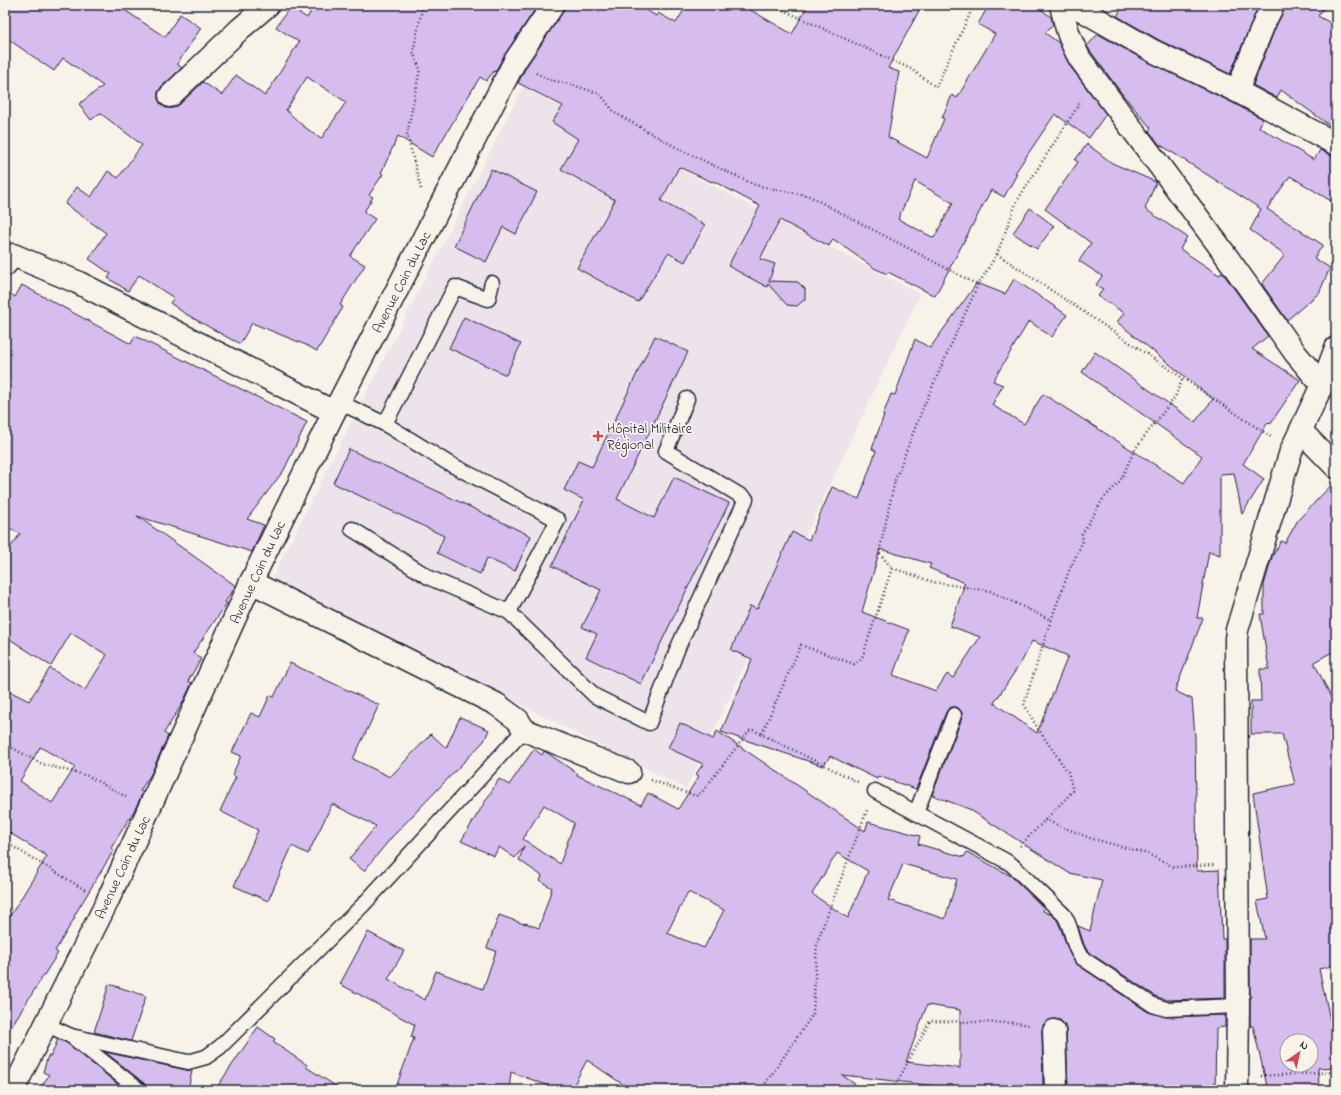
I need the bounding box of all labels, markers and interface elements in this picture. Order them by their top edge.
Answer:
street label: Avenue Coin du Lac [368,228,437,337]
place label: Hôpital Militaire Régional [607,419,693,457]
marker: Hôpital Militaire Régional [592,430,604,442]
street label: Avenue Coin du Lac [225,517,292,628]
street label: Avenue Coin du Lac [90,812,157,923]
north arrow [1279,1033,1319,1073]
text: N [1296,1037,1312,1054]

